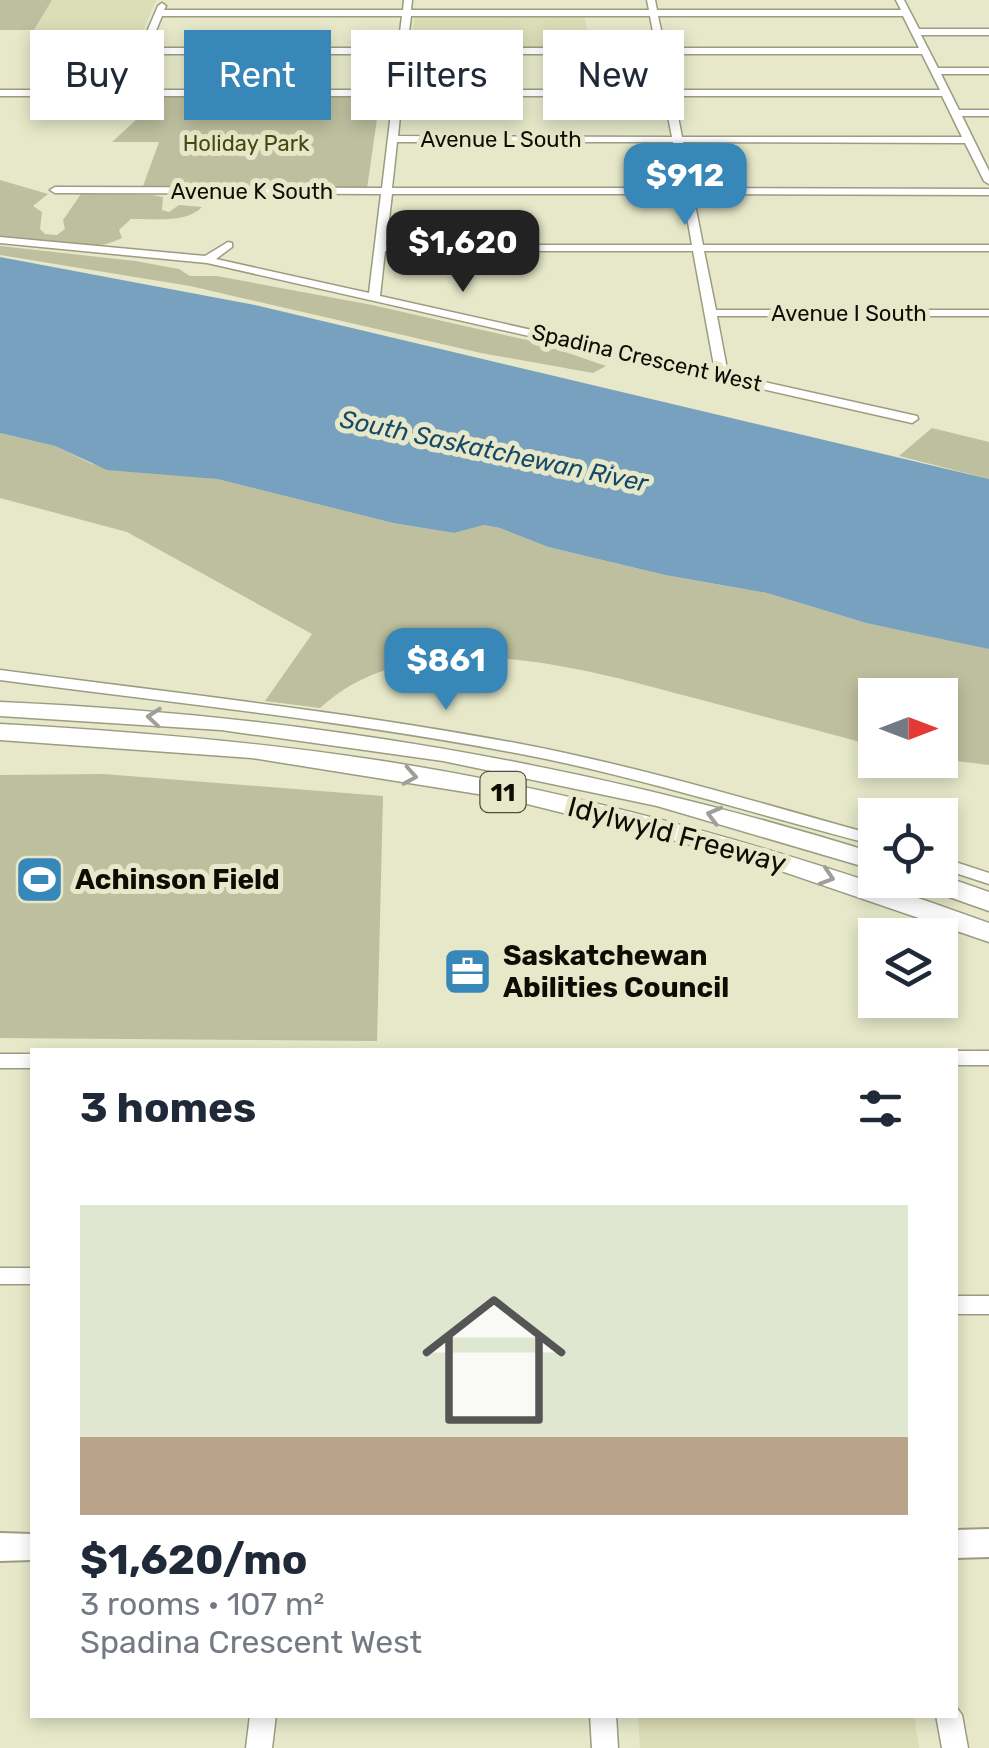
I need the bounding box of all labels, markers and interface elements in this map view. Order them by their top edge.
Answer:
chip: Buy [30,30,164,120]
chip: Rent [184,30,331,120]
chip: Filters [351,30,523,120]
chip: New [543,30,684,120]
street label: Avenue L South [420,126,582,153]
park label: Holiday Park [183,130,310,157]
pin: $912 [626,143,744,228]
text: $912 [646,156,724,194]
street label: Avenue K South [171,178,333,205]
pin: $1,620 [382,210,544,295]
text: $1,620 [408,223,518,261]
street label: Avenue I South [771,300,927,327]
street label: Spadina Crescent West [529,318,765,398]
water label: South Saskatchewan River [337,404,652,498]
pin: $861 [387,628,505,713]
text: $861 [406,641,486,679]
north arrow [858,678,958,778]
map controls [858,678,958,1018]
one-way arrow [145,706,161,728]
one-way arrow [402,765,418,786]
road number: 11 [480,772,526,812]
street label: Idylwyld Freeway [564,790,790,880]
button: locate [858,798,958,898]
one-way arrow [706,805,724,826]
sports icon: Achinson Field [14,853,66,905]
place label: Achinson Field [75,863,280,896]
one-way arrow [818,865,835,885]
button: layers [858,918,958,1018]
place label: Saskatchewan Abilities Council [503,939,729,1004]
office icon: Saskatchewan Abilities Council [442,945,494,997]
icon: filters [853,1081,908,1136]
text: 3 homes [80,1083,256,1133]
icon: home [404,1270,584,1450]
text: $1,620/mo [80,1535,307,1585]
text: 3 rooms · 107 m² [80,1585,324,1623]
text: Spadina Crescent West [80,1623,422,1661]

